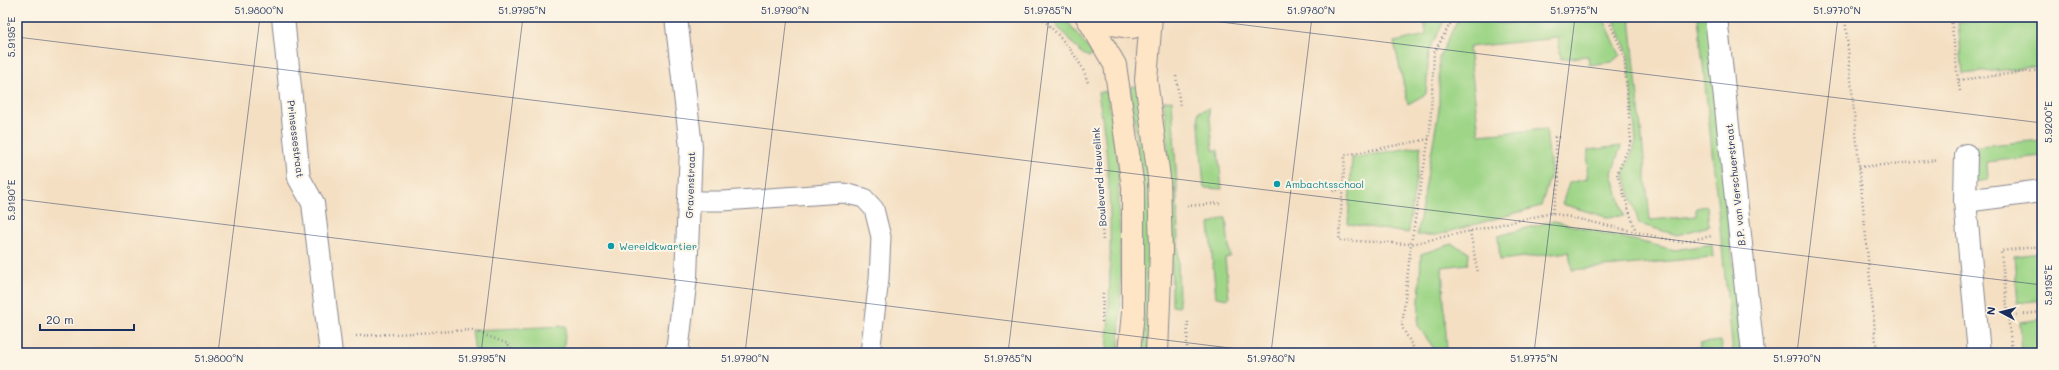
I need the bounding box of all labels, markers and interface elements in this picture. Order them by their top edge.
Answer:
text: 51.9800°N [235,3,283,17]
text: 51.9795°N [498,3,546,17]
text: 51.9790°N [761,3,809,17]
text: 51.9785°N [1024,3,1072,17]
text: 51.9780°N [1287,3,1335,17]
text: 51.9775°N [1550,3,1598,17]
text: 51.9770°N [1813,3,1861,17]
text: 5.9195°E [4,16,18,57]
street label: Prinsessestraat [284,100,308,178]
text: 5.9200°E [2041,101,2055,143]
street label: B.P. van Verschuerstraat [1722,123,1748,247]
street label: Boulevard Heuvelink [1089,127,1109,227]
street label: Gravenstraat [682,151,698,219]
place label: Ambachtsschool [1285,177,1364,191]
text: 5.9190°E [4,179,18,220]
marker: Ambachtsschool [1272,179,1282,189]
place label: Wereldkwartier [619,239,697,253]
marker: Wereldkwartier [606,241,616,251]
text: 5.9195°E [2041,264,2055,305]
north arrow [1981,292,2021,332]
scale bar [40,306,134,332]
text: N [1983,306,1999,316]
text: 20 m [46,311,74,327]
text: 51.9800°N [195,351,243,365]
text: 51.9795°N [458,351,506,365]
text: 51.9790°N [721,351,769,365]
text: 51.9785°N [984,351,1032,365]
text: 51.9780°N [1247,351,1295,365]
text: 51.9775°N [1510,351,1558,365]
text: 51.9770°N [1773,351,1821,365]

